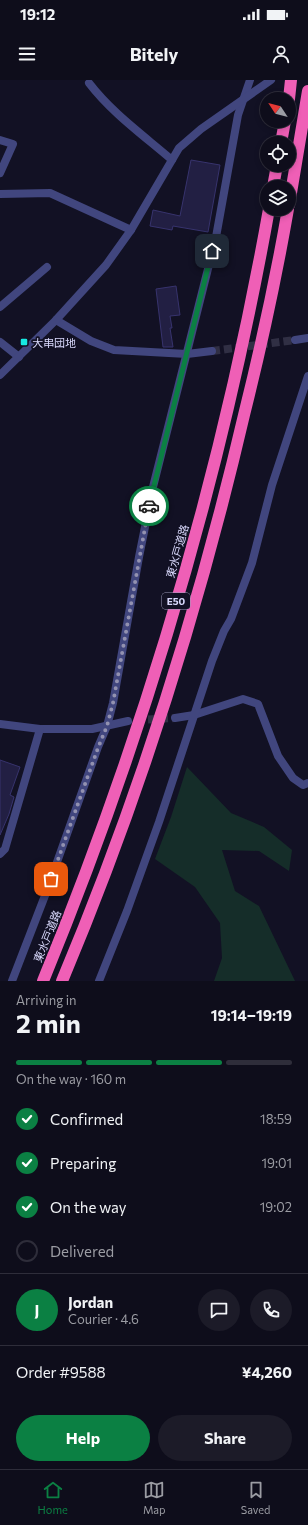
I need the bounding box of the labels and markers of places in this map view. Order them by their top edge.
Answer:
pin [195,234,229,268]
place label: 大串団地 [32,336,76,349]
marker: 大串団地 [19,337,29,347]
pin [34,862,68,896]

